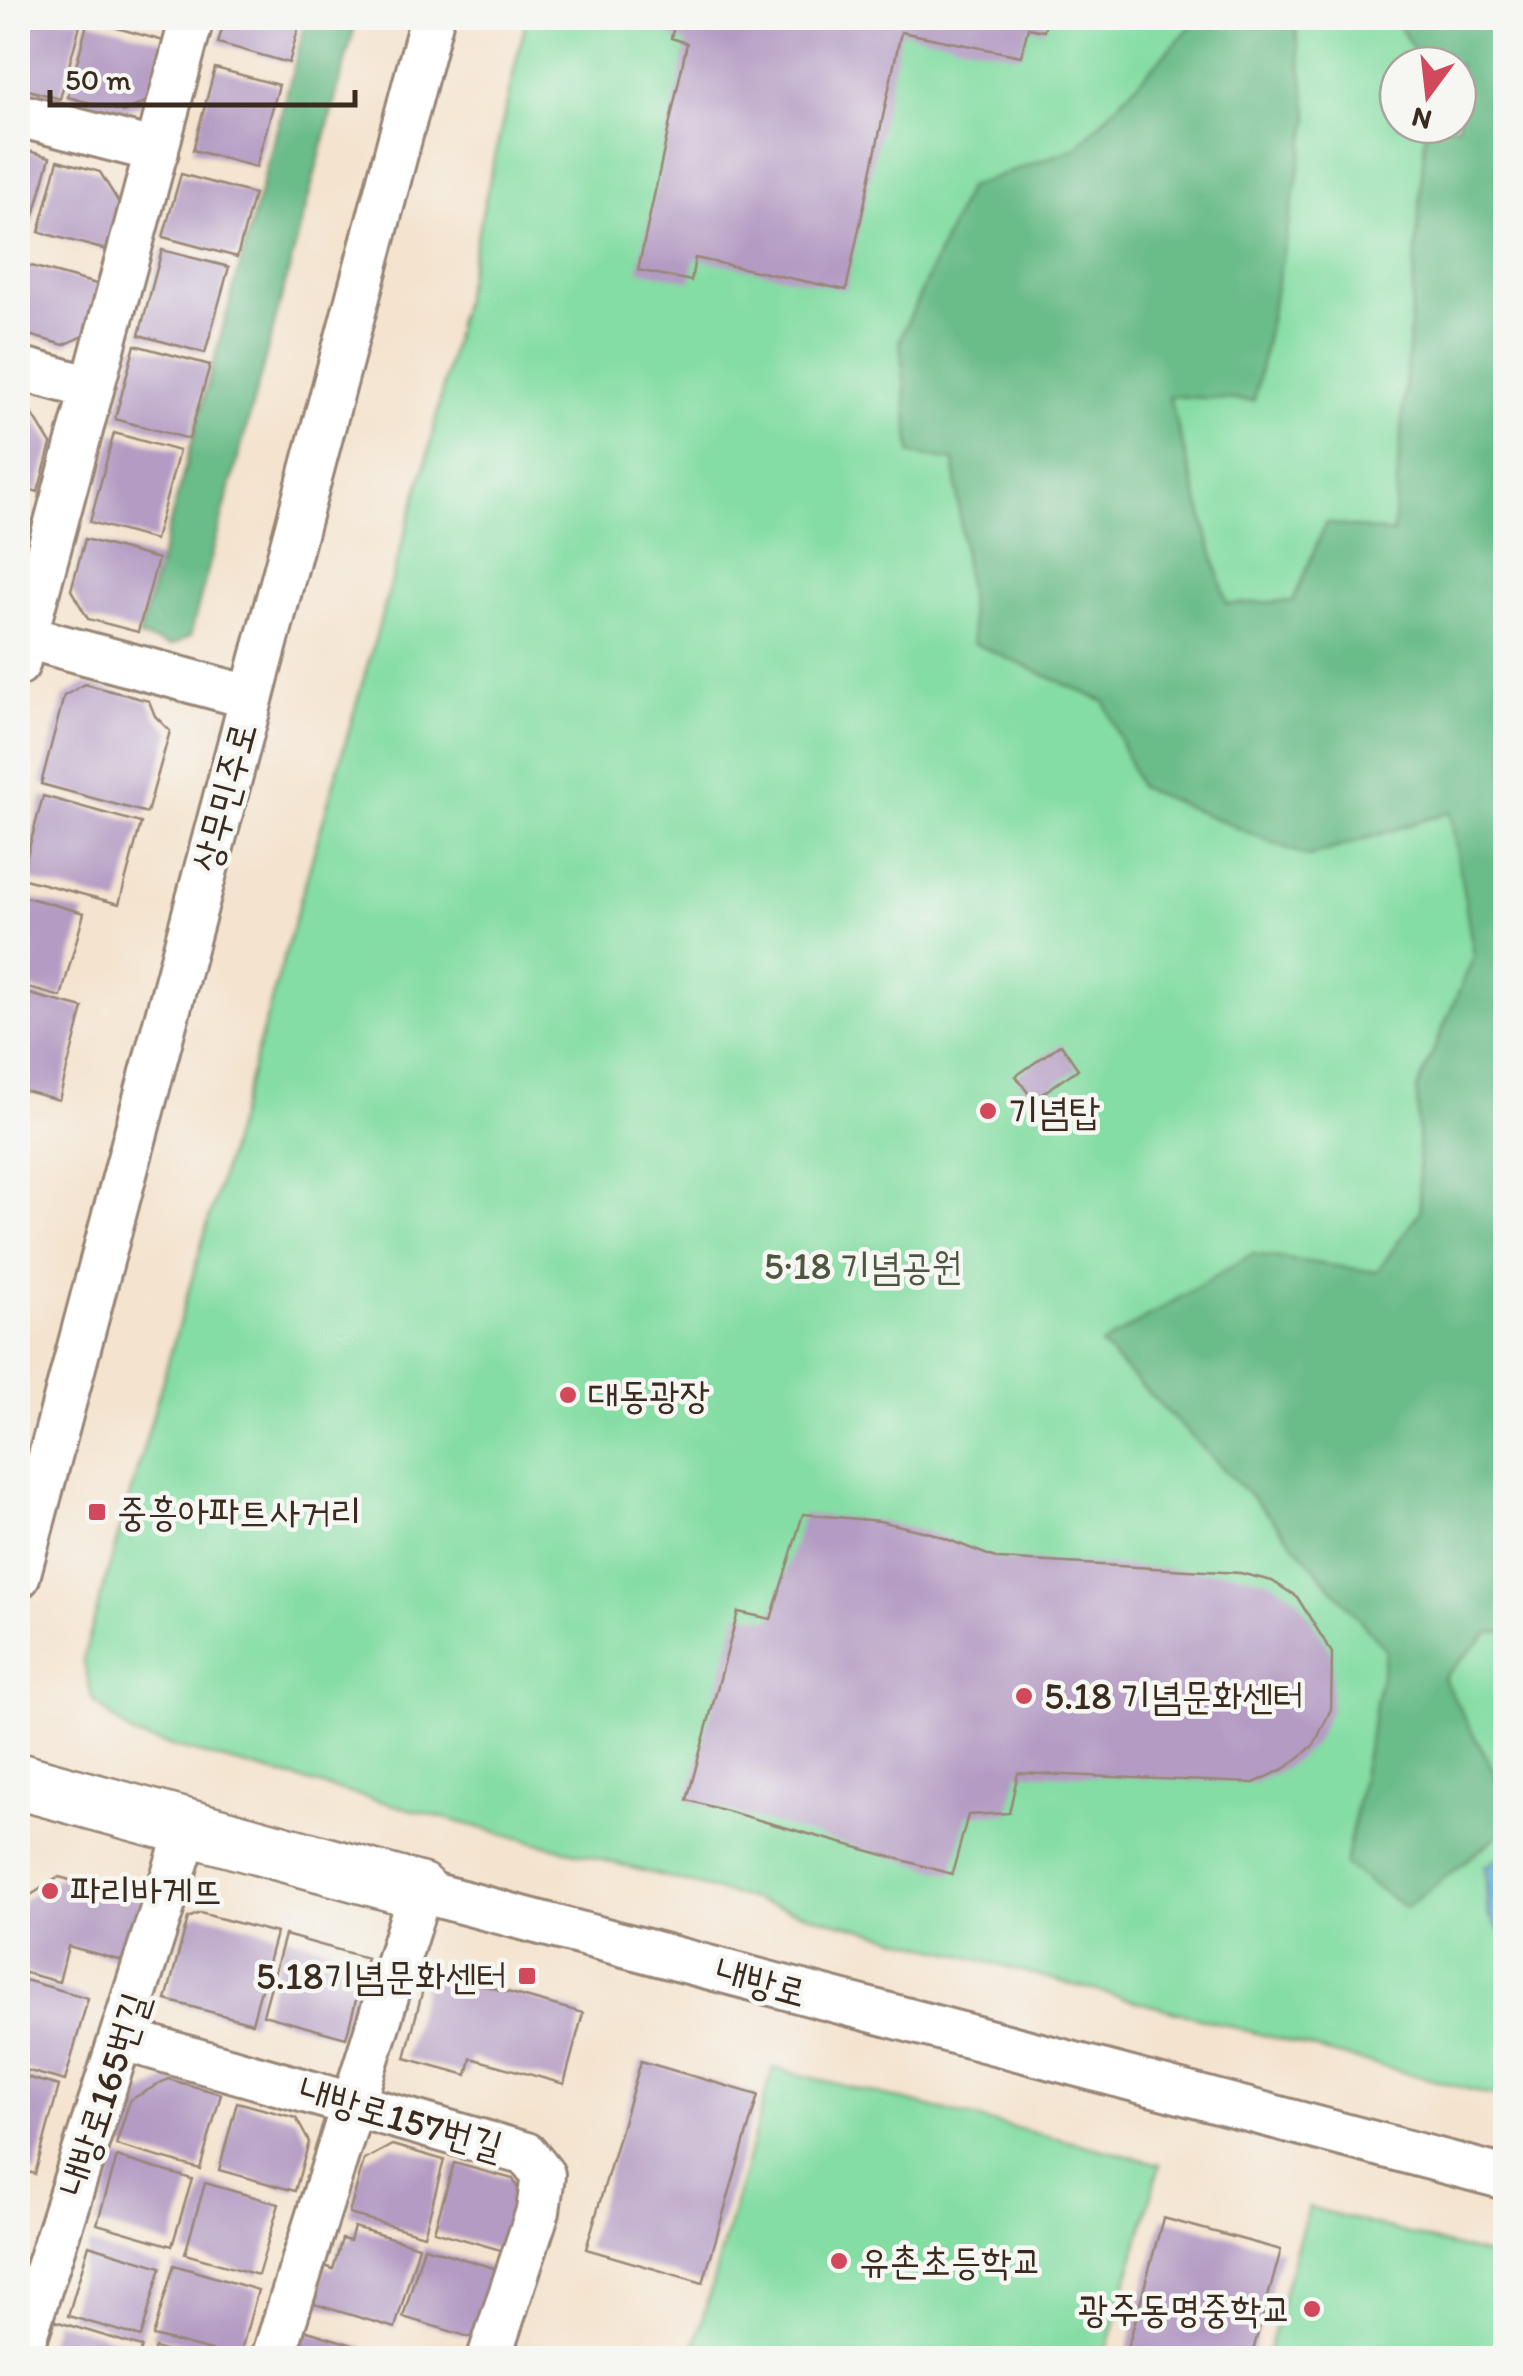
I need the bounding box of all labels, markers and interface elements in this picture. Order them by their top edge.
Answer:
scale bar [50,45,355,107]
north arrow [1378,45,1478,145]
text: 50 m [65,61,131,98]
text: N [1408,100,1435,138]
street label: 상무민주로 [182,717,266,877]
place label: 기념탑 [1008,1088,1100,1134]
marker: 기념탑 [977,1100,999,1122]
park label: 5·18 기념공원 [764,1243,962,1289]
place label: 대동광장 [588,1372,710,1418]
marker: 대동광장 [557,1384,579,1406]
place label: 중흥아파트사거리 [117,1489,362,1535]
marker: 중흥아파트사거리 [86,1501,108,1523]
place label: 5.18 기념문화센터 [1044,1673,1304,1719]
marker: 5.18 기념문화센터 [1013,1685,1035,1707]
place label: 파리바게뜨 [70,1868,223,1914]
marker: 파리바게뜨 [39,1880,61,1902]
street label: 내방로 [711,1948,811,2016]
place label: 5.18기념문화센터 [256,1953,507,1999]
marker: 5.18기념문화센터 [516,1965,538,1987]
street label: 내방로165번길 [50,1987,158,2201]
street label: 내방로157번길 [294,2067,508,2169]
place label: 유촌초등학교 [859,2238,1042,2284]
marker: 유촌초등학교 [828,2250,850,2272]
place label: 광주동명중학교 [1078,2286,1292,2332]
marker: 광주동명중학교 [1301,2298,1323,2320]

